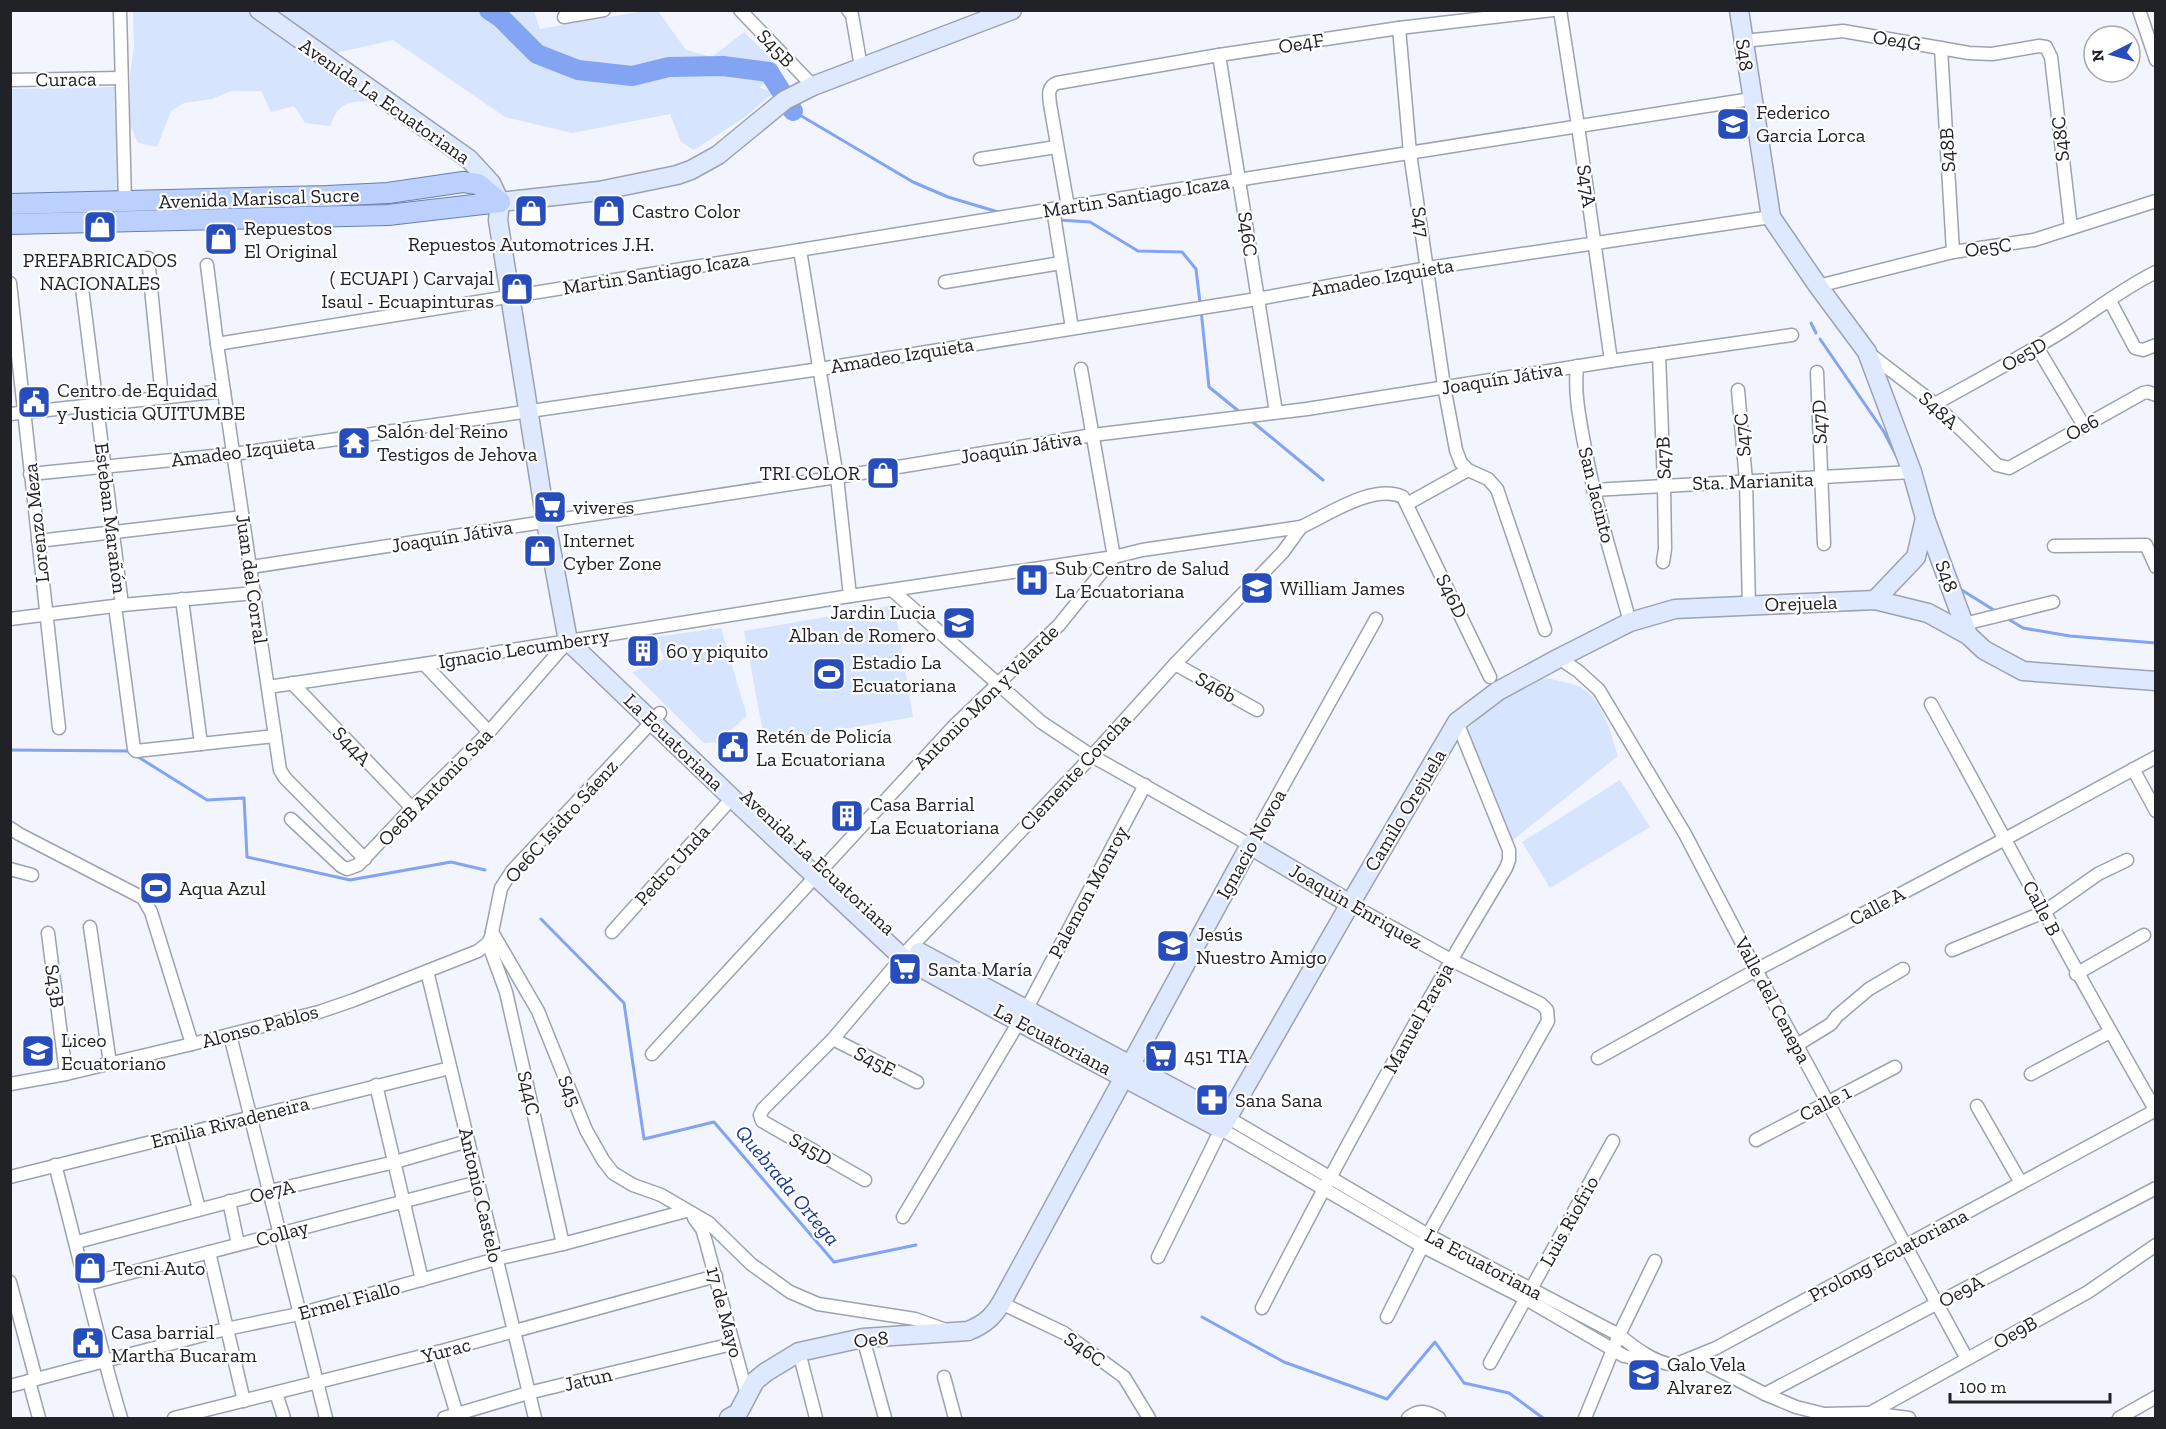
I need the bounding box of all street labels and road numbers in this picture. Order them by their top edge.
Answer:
street label: S45B [752,24,800,72]
street label: Oe4G [1871,24,1923,56]
street label: Oe4F [1276,28,1326,58]
street label: Avenida La Ecuatoriana [295,33,475,169]
street label: S48 [1731,37,1759,73]
street label: Curaca [35,66,97,92]
street label: S48C [2046,115,2074,163]
street label: S48B [1934,127,1960,173]
street label: S47A [1572,163,1602,210]
street label: Martin Santiago Icaza [1041,169,1231,223]
street label: Avenida Mariscal Sucre [158,182,360,214]
street label: S47 [1407,205,1435,240]
street label: S46C [1233,210,1263,258]
street label: Oe5C [1963,232,2013,262]
street label: Martin Santiago Icaza [561,246,751,300]
street label: Amadeo Izquieta [1309,253,1456,301]
street label: Amadeo Izquieta [829,332,976,378]
street label: Oe5D [1997,332,2051,376]
street label: Joaquín Játiva [1440,357,1565,399]
street label: S48A [1914,386,1965,435]
street label: S47D [1806,399,1832,445]
street label: Oe6 [2061,408,2103,446]
street label: S47C [1728,412,1756,458]
street label: Joaquín Játiva [959,426,1084,468]
street label: Amadeo Izquieta [170,430,317,472]
street label: S47B [1650,436,1676,480]
street label: Esteban Marañón [90,441,132,595]
street label: San Jacinto [1573,444,1621,546]
street label: Lorenzo Meza [18,462,54,584]
street label: Sta. Marianita [1692,467,1814,495]
street label: Juan del Corral [231,513,273,645]
street label: Joaquín Játiva [390,515,515,557]
street label: S48 [1930,557,1964,595]
street label: S46D [1431,570,1473,622]
street label: Orejuela [1764,590,1838,616]
street label: Antonio Mon y Velarde [908,619,1064,775]
street label: Ignacio Lecumberry [437,623,612,673]
street label: S46b [1191,666,1241,708]
street label: La Ecuatoriana [619,688,729,796]
street label: Clemente Concha [1014,708,1136,836]
street label: S44A [328,721,377,771]
street label: Oe6B Antonio Saa [373,723,498,851]
street label: Camilo Orejuela [1359,744,1451,876]
street label: Oe6C Isidro Sáenz [499,754,623,888]
street label: Avenida La Ecuatoriana [736,784,901,940]
street label: Ignacio Novoa [1211,785,1291,903]
street label: Pedro Unda [629,819,715,910]
street label: Palemon Monroy [1043,821,1133,962]
street label: Joaquin Enriquez [1285,858,1427,954]
street label: Calle B [2017,876,2067,940]
street label: Calle A [1845,881,1910,931]
street label: Valle del Cenepa [1729,932,1817,1068]
street label: Manuel Pareja [1378,958,1458,1077]
street label: S43B [40,963,70,1009]
street label: La Ecuatoriana [990,998,1116,1080]
street label: Alonso Pablos [199,999,321,1053]
street label: S45E [850,1040,900,1082]
street label: S44C [512,1068,546,1118]
street label: S45 [553,1072,587,1110]
street label: Calle 1 [1795,1079,1855,1126]
street label: Emilia Rivadeneira [148,1091,312,1153]
street label: Antonio Castelo [454,1125,508,1265]
street label: S45D [785,1127,837,1171]
street label: Luis Riofrio [1534,1172,1604,1270]
street label: Oe7A [247,1174,298,1208]
street label: Prolong Ecuatoriana [1804,1203,1972,1307]
street label: Collay [253,1214,312,1251]
street label: La Ecuatoriana [1421,1223,1547,1305]
street label: 17 de Mayo [701,1264,749,1360]
street label: Oe9A [1934,1269,1989,1313]
street label: Ermel Fiallo [296,1275,402,1325]
street label: Oe9B [1989,1310,2041,1354]
street label: Oe8 [852,1325,890,1353]
street label: S46C [1060,1326,1110,1372]
street label: Yurac [418,1332,473,1368]
street label: Jatun [562,1362,615,1396]

